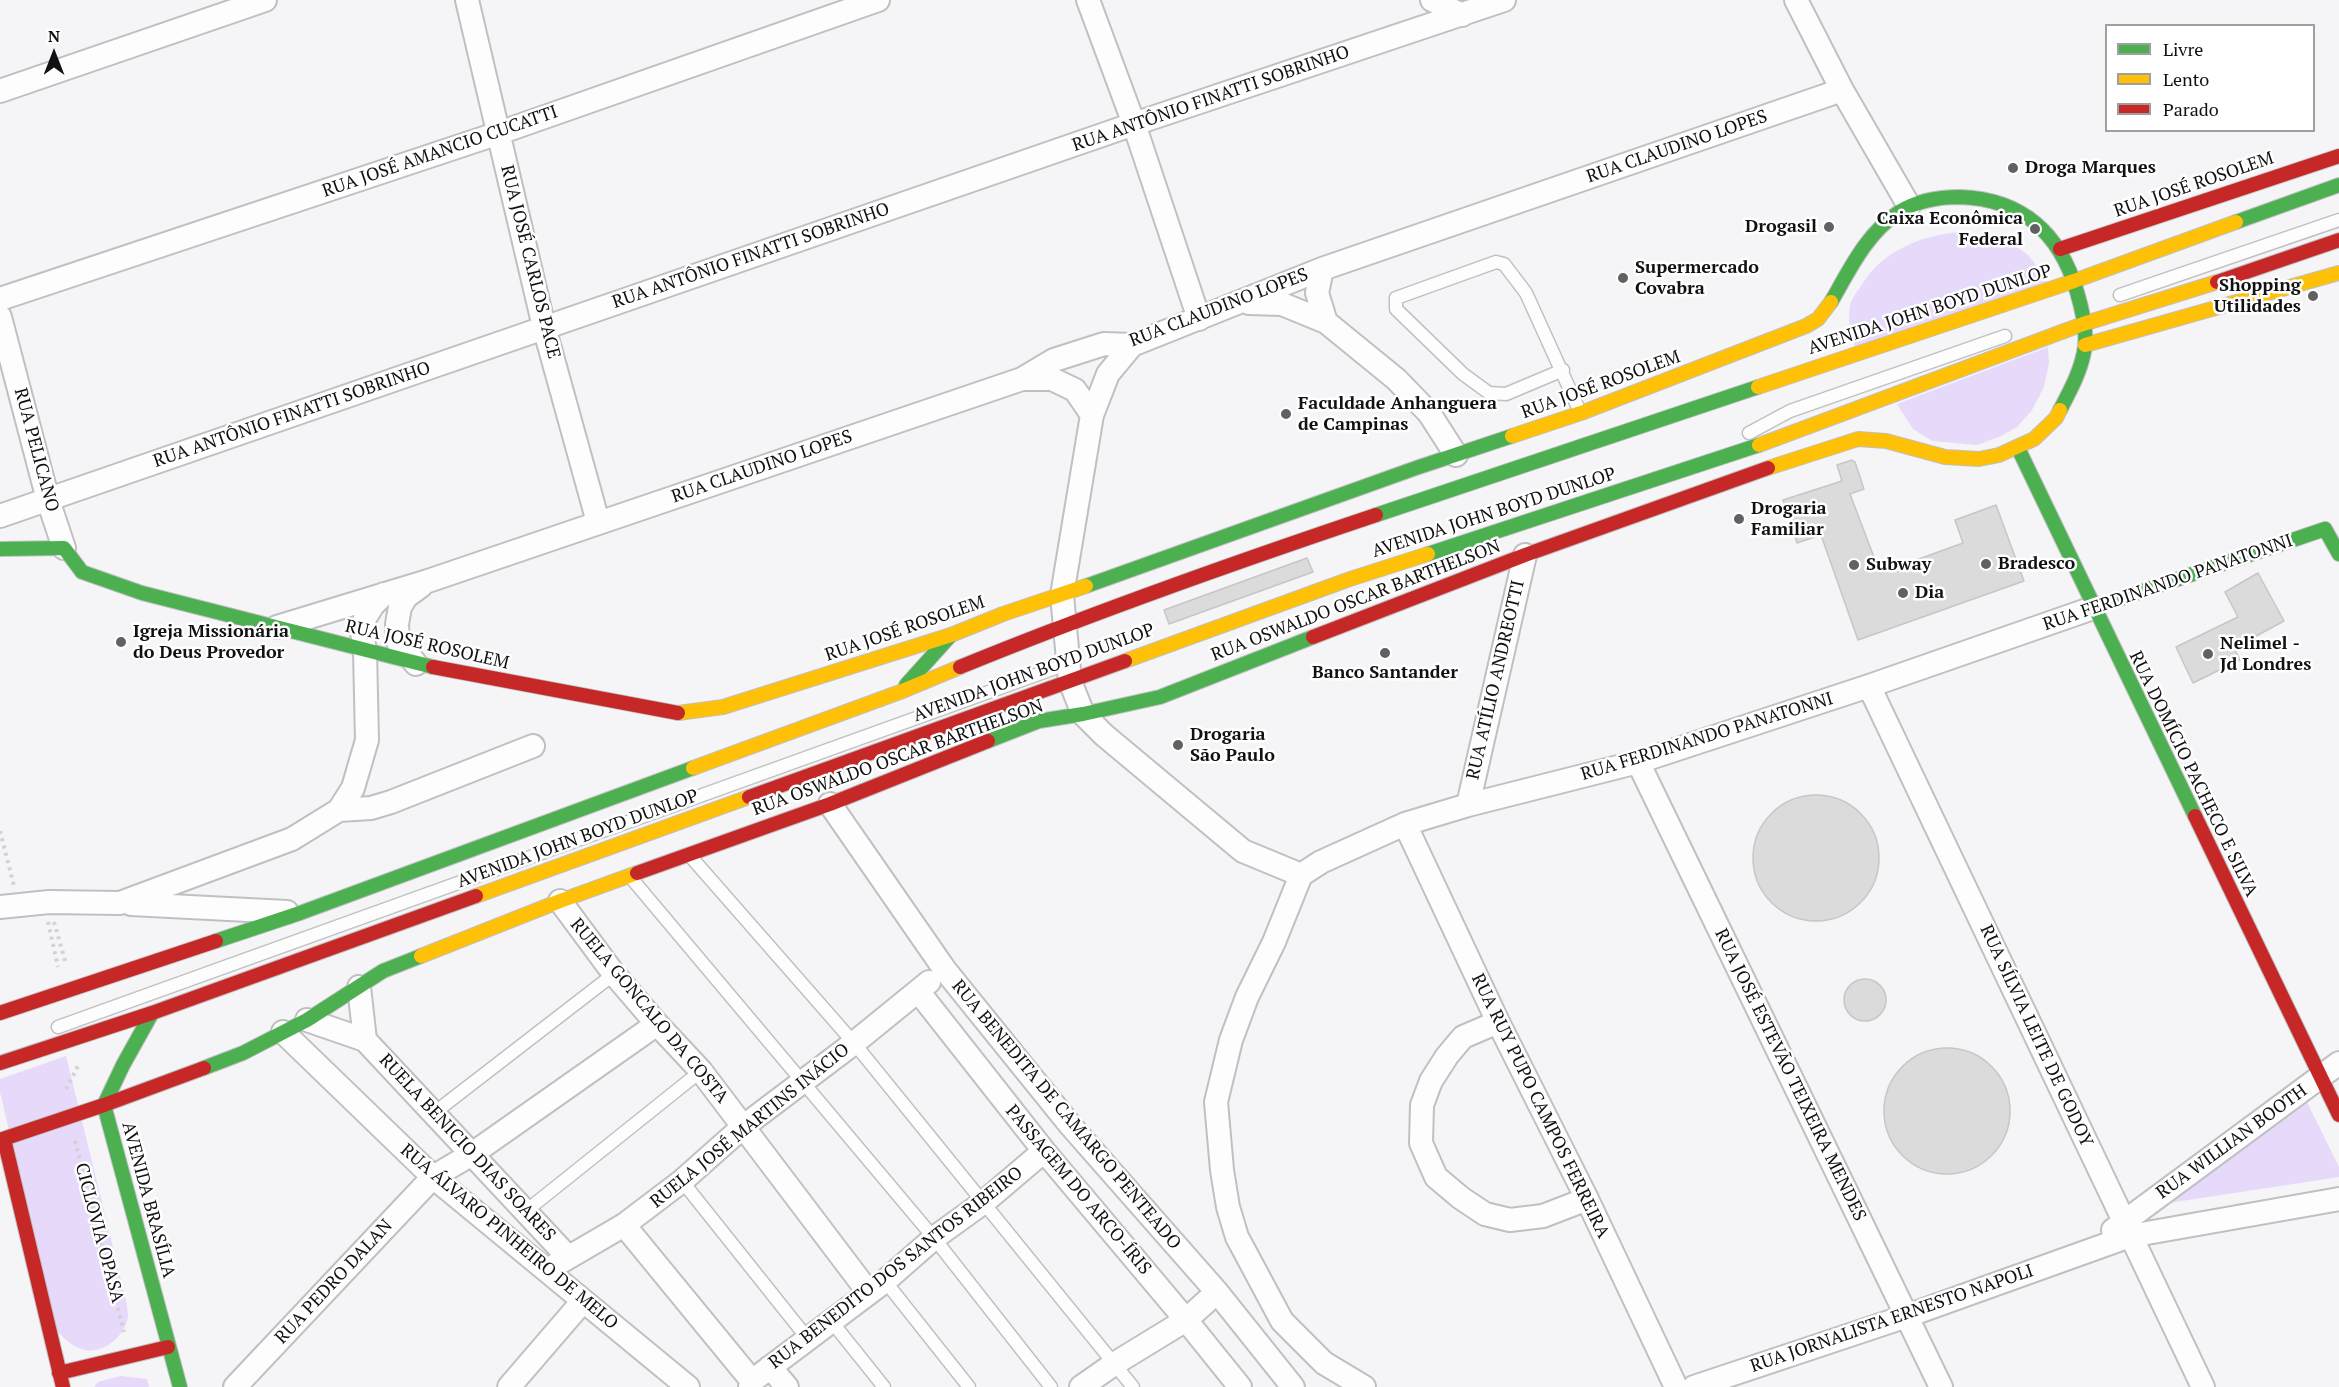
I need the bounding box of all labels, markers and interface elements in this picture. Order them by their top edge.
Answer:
north arrow [24,24,84,84]
legend [2105,24,2315,132]
text: N [48,25,60,47]
text: Livre [2163,37,2203,61]
street label: RUA ANTÔNIO FINATTI SOBRINHO [1070,41,1352,157]
text: Lento [2163,67,2209,91]
text: Parado [2163,97,2219,121]
street label: RUA JOSÉ AMANCIO CUCATTI [319,102,561,202]
street label: RUA CLAUDINO LOPES [1584,106,1770,188]
street label: RUA JOSÉ ROSOLEM [2111,148,2277,222]
place label: Droga Marques [2025,157,2156,179]
marker: Droga Marques [2006,161,2020,175]
street label: RUA JOSÉ CARLOS PACE [495,163,565,361]
street label: RUA ANTÔNIO FINATTI SOBRINHO [610,198,892,314]
place label: Caixa Econômica Federal [1877,208,2023,250]
place label: Drogasil [1745,216,1817,238]
marker: Drogasil [1822,220,1836,234]
marker: Caixa Econômica Federal [2028,222,2042,236]
place label: Supermercado Covabra [1635,257,1759,300]
street label: AVENIDA JOHN BOYD DUNLOP [1805,260,2055,360]
street label: RUA CLAUDINO LOPES [1127,264,1311,352]
marker: Supermercado Covabra [1616,271,1630,285]
place label: Shopping Utilidades [2214,275,2301,318]
marker: Shopping Utilidades [2306,289,2320,303]
street label: RUA JOSÉ ROSOLEM [1519,346,1683,424]
street label: RUA ANTÔNIO FINATTI SOBRINHO [151,357,433,473]
street label: RUA PELICANO [9,386,63,514]
place label: Faculdade Anhanguera de Campinas [1298,393,1497,436]
marker: Faculdade Anhanguera de Campinas [1279,407,1293,421]
street label: RUA CLAUDINO LOPES [669,426,855,508]
street label: AVENIDA JOHN BOYD DUNLOP [1369,463,1619,563]
place label: Drogaria Familiar [1751,498,1827,540]
marker: Drogaria Familiar [1732,512,1746,526]
street label: RUA FERDINANDO PANATONNI [2040,530,2296,636]
street label: RUA OSWALDO OSCAR BARTHELSON [1208,536,1504,666]
place label: Bradesco [1998,553,2075,575]
place label: Subway [1866,554,1931,576]
marker: Bradesco [1979,557,1993,571]
marker: Subway [1847,558,1861,572]
street label: RUA ATÍLIO ANDREOTTI [1463,578,1529,782]
place label: Dia [1915,582,1944,604]
marker: Dia [1896,586,1910,600]
street label: RUA JOSÉ ROSOLEM [822,592,988,666]
street label: RUA JOSÉ ROSOLEM [343,616,511,674]
street label: AVENIDA JOHN BOYD DUNLOP [910,619,1158,727]
place label: Igreja Missionária do Deus Provedor [133,621,289,664]
place label: Nelimel - Jd Londres [2220,633,2311,676]
marker: Igreja Missionária do Deus Provedor [114,635,128,649]
marker: Banco Santander [1378,646,1392,660]
marker: Nelimel - Jd Londres [2201,647,2215,661]
street label: RUA DOMÍCIO PACHECO E SILVA [2124,648,2262,900]
place label: Banco Santander [1312,662,1458,684]
street label: RUA FERDINANDO PANATONNI [1578,688,1836,786]
street label: RUA OSWALDO OSCAR BARTHELSON [750,695,1046,821]
place label: Drogaria São Paulo [1190,724,1275,766]
marker: Drogaria São Paulo [1171,738,1185,752]
street label: AVENIDA JOHN BOYD DUNLOP [454,785,702,893]
street label: RUELA GONCALO DA COSTA [565,914,733,1108]
street label: RUA SÍLVIA LEITE DE GODOY [1975,922,2097,1150]
street label: RUA JOSÉ ESTEVÃO TEIXEIRA MENDES [1710,925,1870,1225]
street label: RUA RUY PUPO CAMPOS FERREIRA [1466,970,1614,1242]
street label: RUA BENEDITA DE CAMARGO PENTEADO [947,976,1185,1254]
street label: RUELA JOSÉ MARTINS INÁCIO [646,1039,854,1213]
street label: RUELA BENICIO DIAS SOARES [374,1050,560,1246]
street label: RUA WILLIAN BOOTH [2152,1080,2312,1204]
street label: PASSAGEM DO ARCO-ÍRIS [1001,1101,1155,1279]
street label: AVENIDA BRASÍLIA [117,1120,179,1280]
street label: RUA ÁLVARO PINHEIRO DE MELO [396,1140,622,1334]
street label: CICLOVIA OPASA [70,1161,128,1305]
street label: RUA BENEDITO DOS SANTOS RIBEIRO [765,1162,1027,1374]
street label: RUA PEDRO DALAN [271,1215,397,1349]
street label: RUA JORNALISTA ERNESTO NAPOLI [1748,1260,2036,1378]

